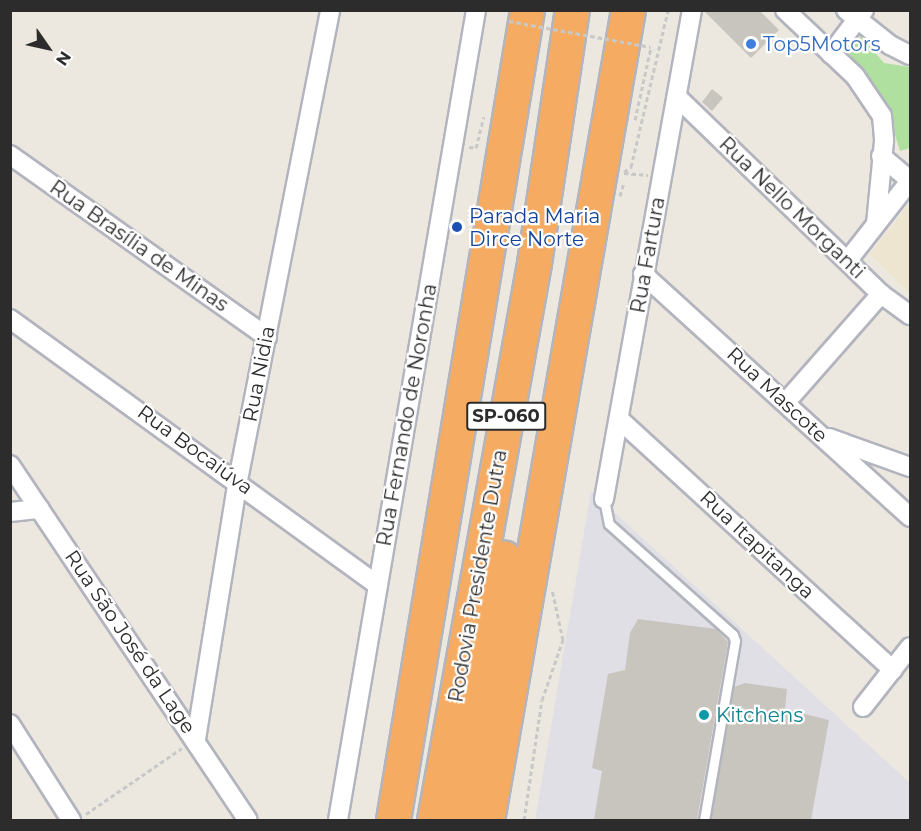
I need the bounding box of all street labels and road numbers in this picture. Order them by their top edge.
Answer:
street label: Rua Nello Morganti [714,132,870,284]
street label: Rua Brasília de Minas [45,175,233,317]
street label: Rua Fartura [626,195,670,315]
street label: Rua Fernando de Noronha [372,282,442,548]
street label: Rua Nidia [238,324,280,424]
street label: Rua Mascote [722,342,832,448]
street label: Rua Bocaiúva [133,400,257,500]
road number: SP-060 [466,401,546,431]
street label: Rodovia Presidente Dutra [444,448,512,704]
street label: Rua Itapitanga [695,486,819,604]
street label: Rua São José da Lage [60,546,200,738]

